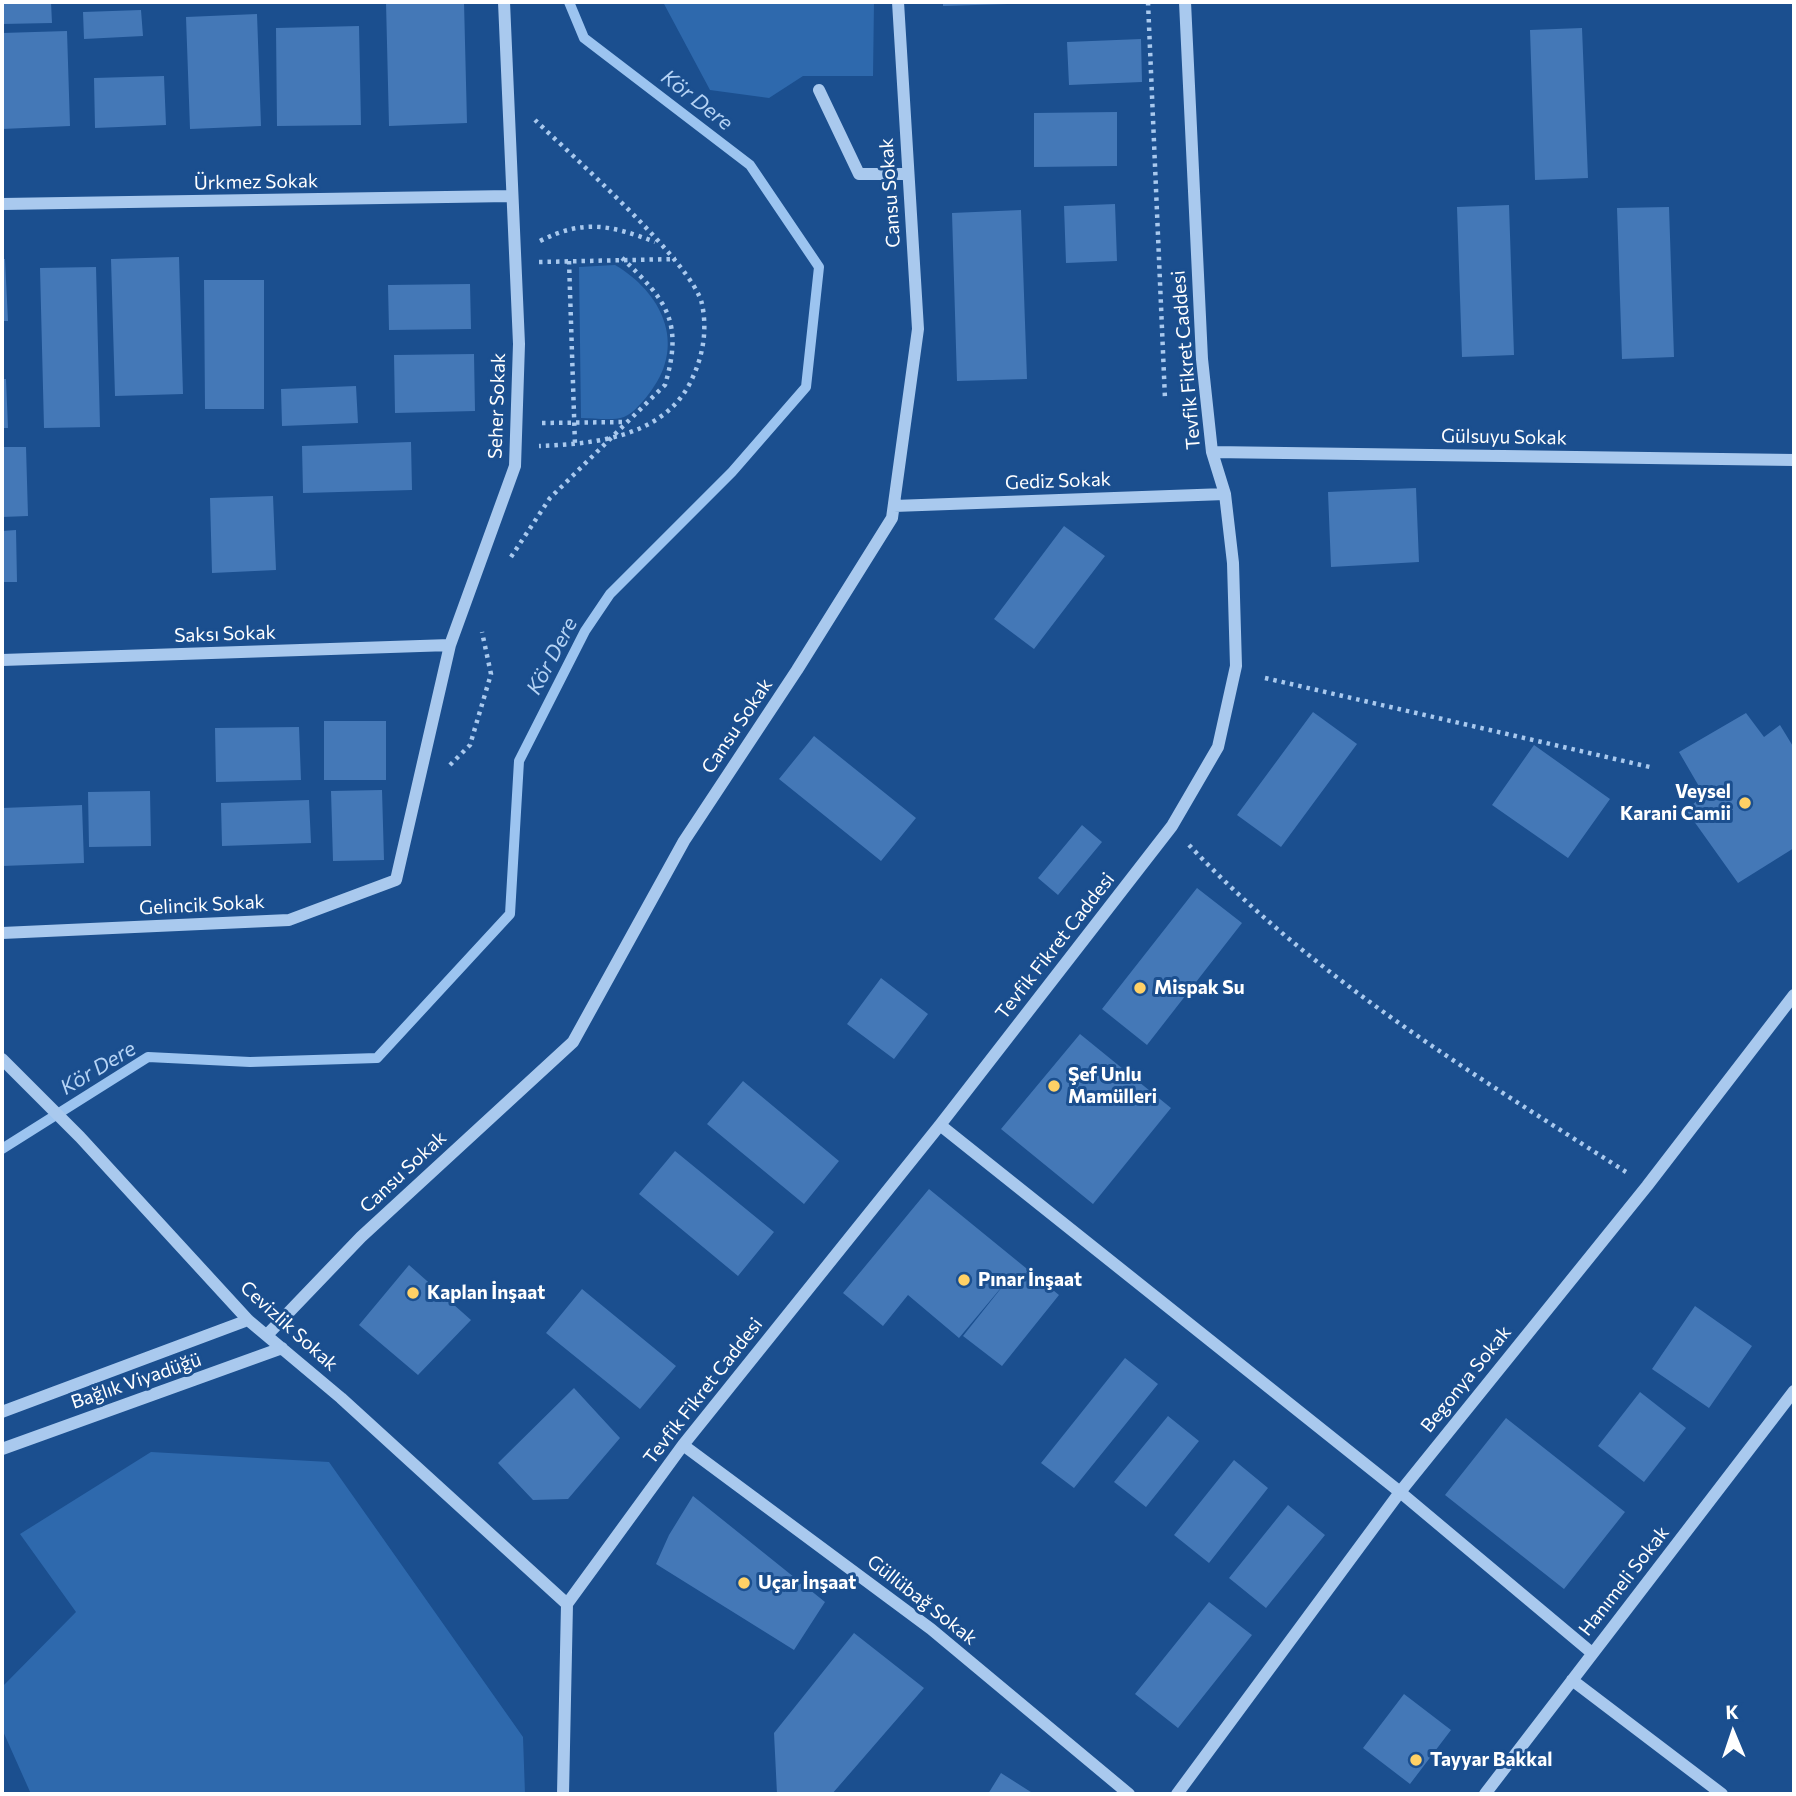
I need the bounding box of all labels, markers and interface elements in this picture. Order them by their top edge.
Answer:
water label: Kör Dere [656,64,738,136]
street label: Cansu Sokak [875,137,905,249]
street label: Ürkmez Sokak [194,170,318,194]
street label: Tevfik Fikret Caddesi [1167,270,1205,450]
street label: Seher Sokak [484,352,510,460]
street label: Gülsuyu Sokak [1441,425,1567,449]
street label: Gediz Sokak [1005,468,1111,494]
water label: Kör Dere [521,613,583,699]
street label: Saksı Sokak [174,621,276,647]
street label: Cansu Sokak [697,674,777,778]
place label: Veysel Karani Camii [1620,781,1731,825]
marker: Veysel Karani Camii [1737,795,1753,811]
street label: Tevfik Fikret Caddesi [991,868,1119,1024]
street label: Gelincik Sokak [139,890,265,920]
place label: Mispak Su [1154,977,1244,999]
marker: Mispak Su [1132,980,1148,996]
water label: Kör Dere [56,1036,140,1100]
place label: Şef Unlu Mamülleri [1068,1064,1157,1108]
marker: Şef Unlu Mamülleri [1046,1078,1062,1094]
street label: Cansu Sokak [355,1126,451,1218]
place label: Pınar İnşaat [978,1269,1082,1291]
marker: Pınar İnşaat [956,1272,972,1288]
street label: Cevizlik Sokak [235,1276,343,1376]
place label: Kaplan İnşaat [427,1282,545,1304]
marker: Kaplan İnşaat [405,1285,421,1301]
street label: Tevfik Fikret Caddesi [639,1313,767,1469]
street label: Begonya Sokak [1416,1321,1516,1437]
street label: Bağlık Viyadüğü [68,1348,204,1414]
street label: Hanımeli Sokak [1574,1522,1674,1640]
street label: Güllübağ Sokak [863,1550,981,1650]
place label: Uçar İnşaat [758,1572,856,1594]
marker: Uçar İnşaat [736,1575,752,1591]
north arrow [1698,1698,1768,1768]
text: K [1725,1700,1739,1723]
place label: Tayyar Bakkal [1430,1749,1552,1771]
marker: Tayyar Bakkal [1408,1752,1424,1768]

